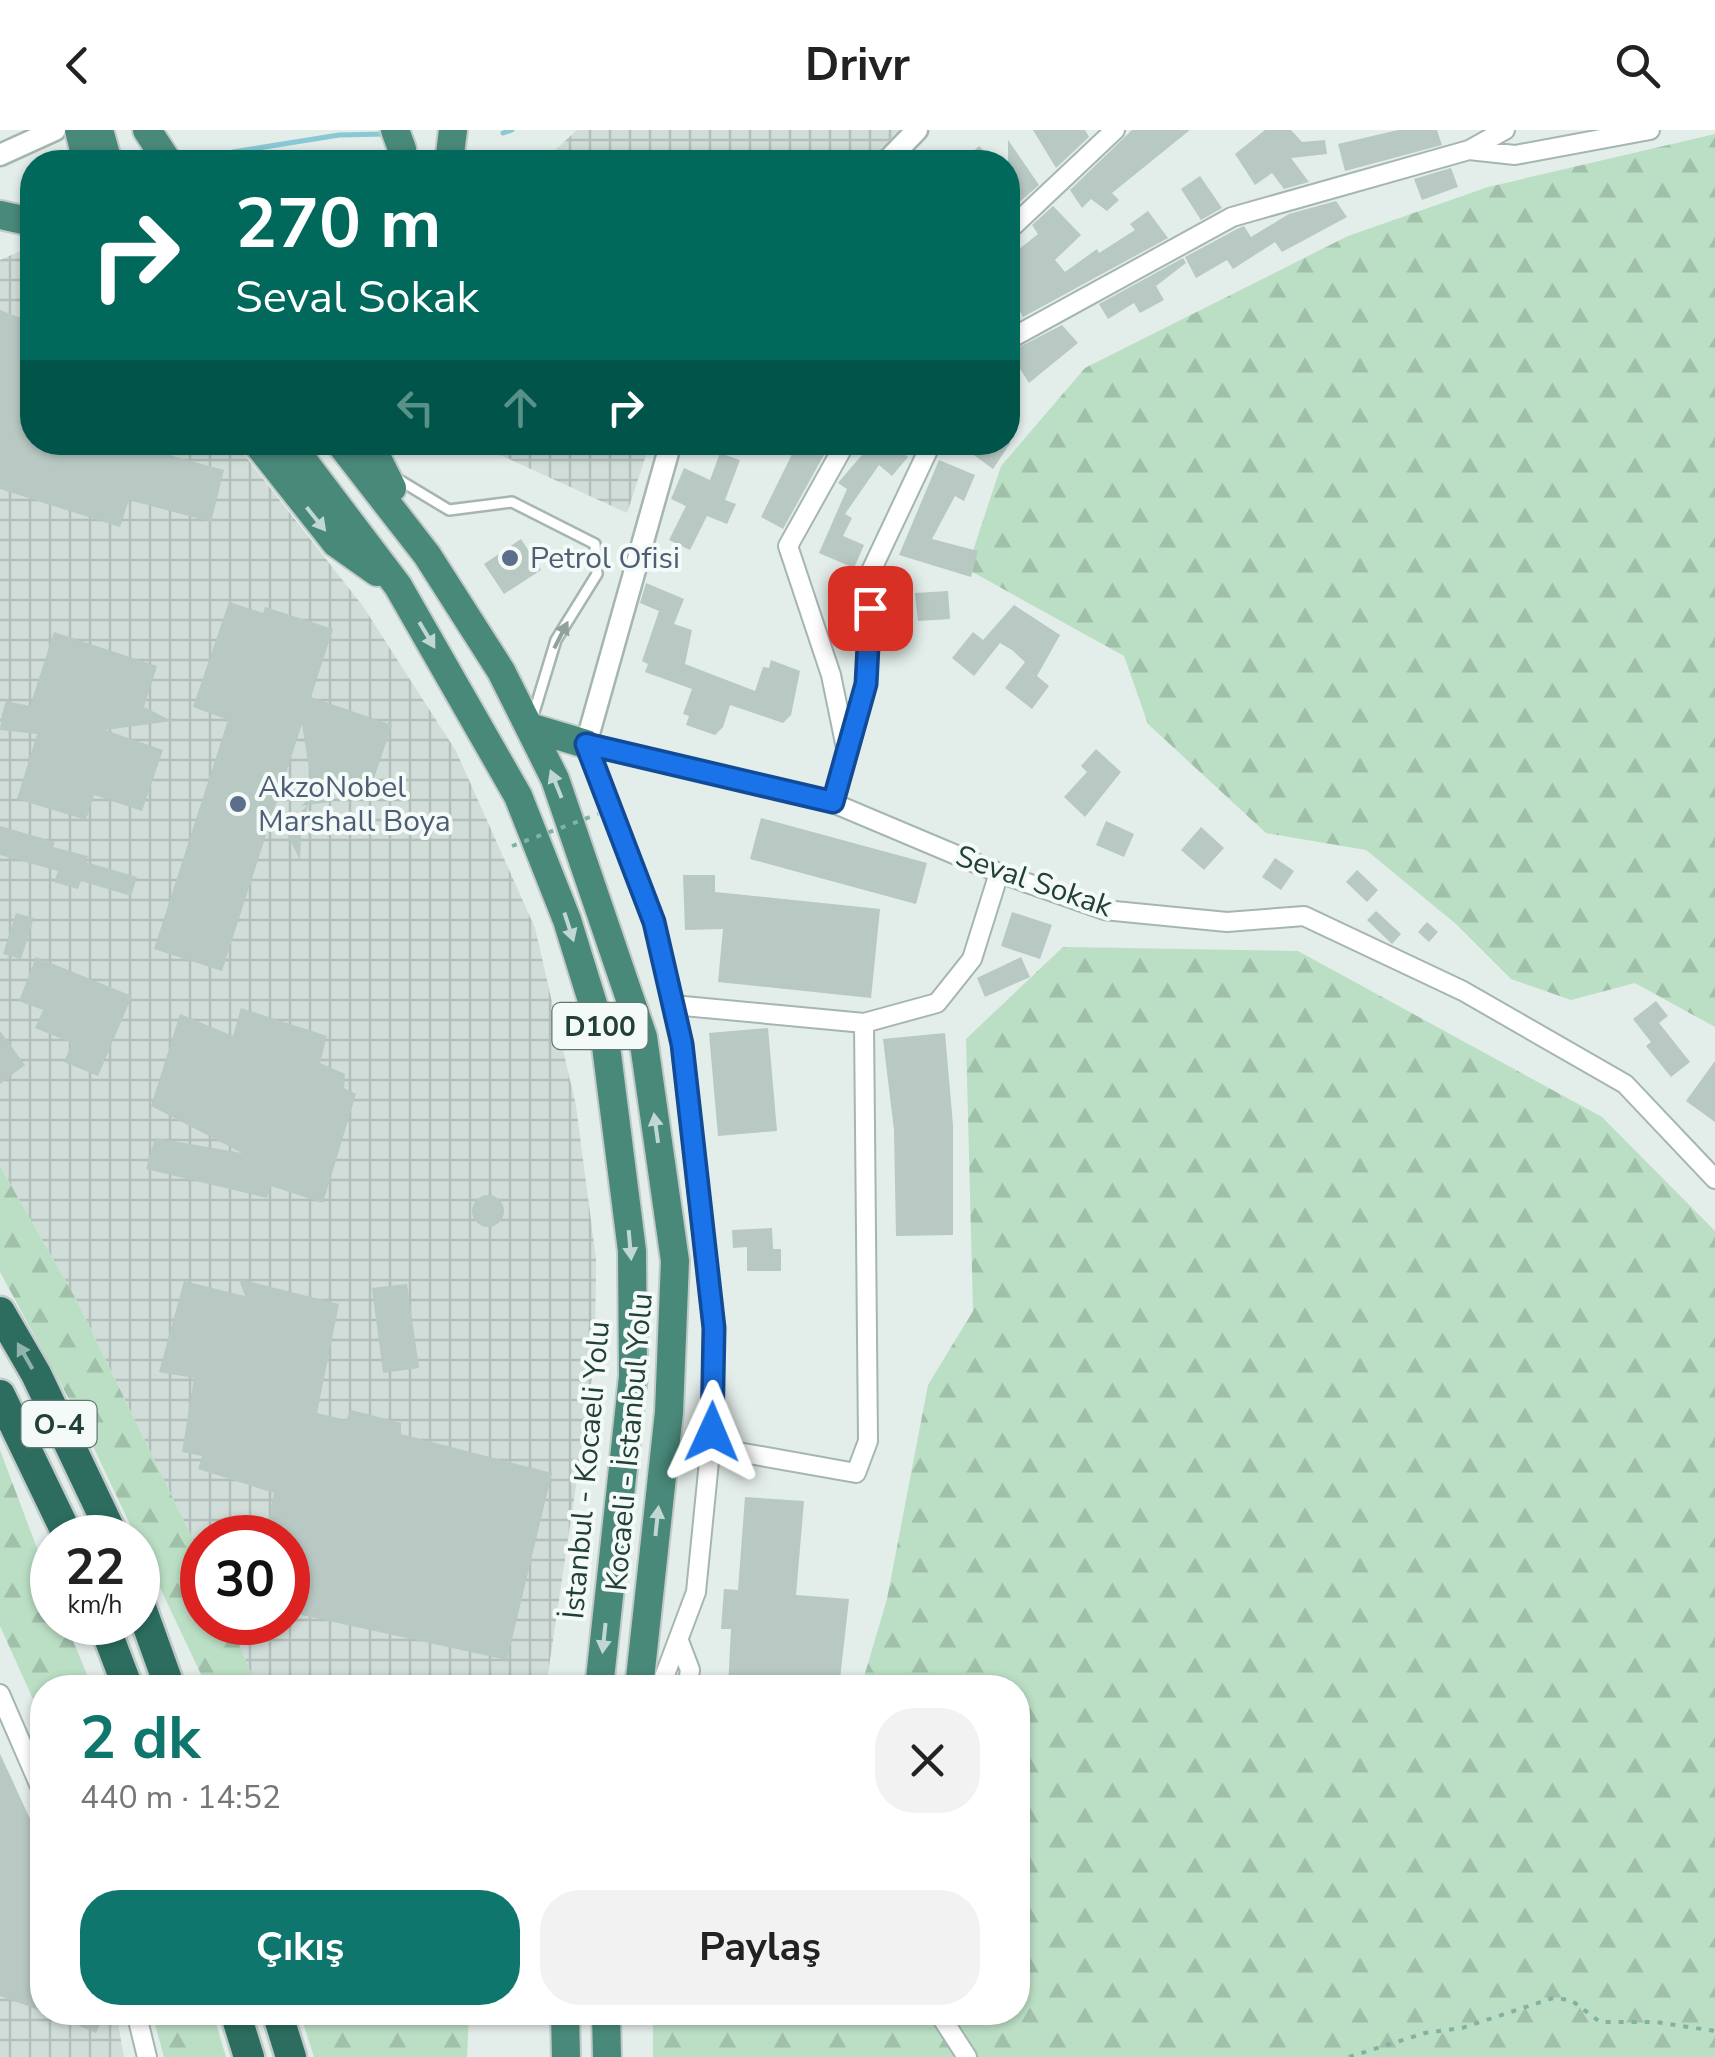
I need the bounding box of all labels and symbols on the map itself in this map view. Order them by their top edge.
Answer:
one-way arrow [305,506,326,532]
place label: Petrol Ofisi [530,538,680,579]
marker: Petrol Ofisi [499,547,521,569]
pin [828,566,913,651]
one-way arrow [552,620,569,649]
one-way arrow [418,621,435,649]
place label: AkzoNobel Marshall Boya [258,767,451,842]
one-way arrow [548,769,564,798]
marker: AkzoNobel Marshall Boya [227,793,249,815]
street label: Seval Sokak [950,836,1118,928]
one-way arrow [562,912,577,942]
road number: D100 [552,1003,648,1049]
one-way arrow [648,1112,664,1143]
one-way arrow [623,1229,639,1261]
street label: Kocaeli - İstanbul Yolu [596,1291,663,1593]
street label: İstanbul - Kocaeli Yolu [553,1319,620,1621]
one-way arrow [17,1342,34,1370]
position arrow [660,1380,764,1484]
road number: O-4 [22,1401,96,1447]
one-way arrow [650,1505,666,1536]
speed limit sign: 30 [180,1515,310,1645]
one-way arrow [596,1623,612,1655]

